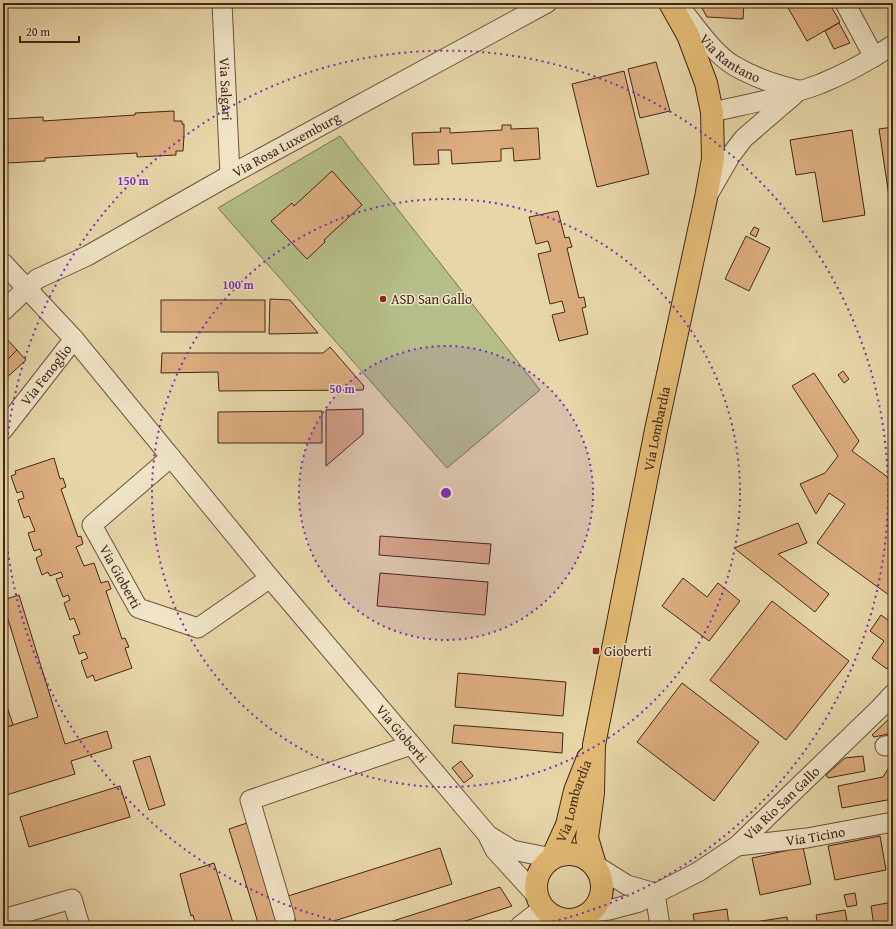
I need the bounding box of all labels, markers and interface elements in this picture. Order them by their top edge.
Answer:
scale bar [20,18,79,44]
text: 20 m [26,23,50,40]
street label: Via Rantano [695,29,763,87]
street label: Via Salgari [215,57,237,121]
street label: Via Rosa Luxemburg [229,107,344,182]
text: 150 m [117,172,150,189]
text: 100 m [222,276,255,293]
place label: ASD San Gallo [391,289,472,309]
marker: ASD San Gallo [378,294,388,304]
street label: Via Fenoglio [16,340,76,410]
text: 50 m [329,380,355,397]
street label: Via Lombardia [638,384,675,473]
centre of rings [439,486,453,500]
street label: Via Gioberti [95,541,146,612]
place label: Gioberti [604,641,652,661]
marker: Gioberti [591,646,601,656]
street label: Via Gioberti [371,700,432,767]
street label: Via Lombardia [550,757,596,846]
street label: Via Rio San Gallo [739,761,824,845]
street label: Via Ticino [785,821,847,850]

